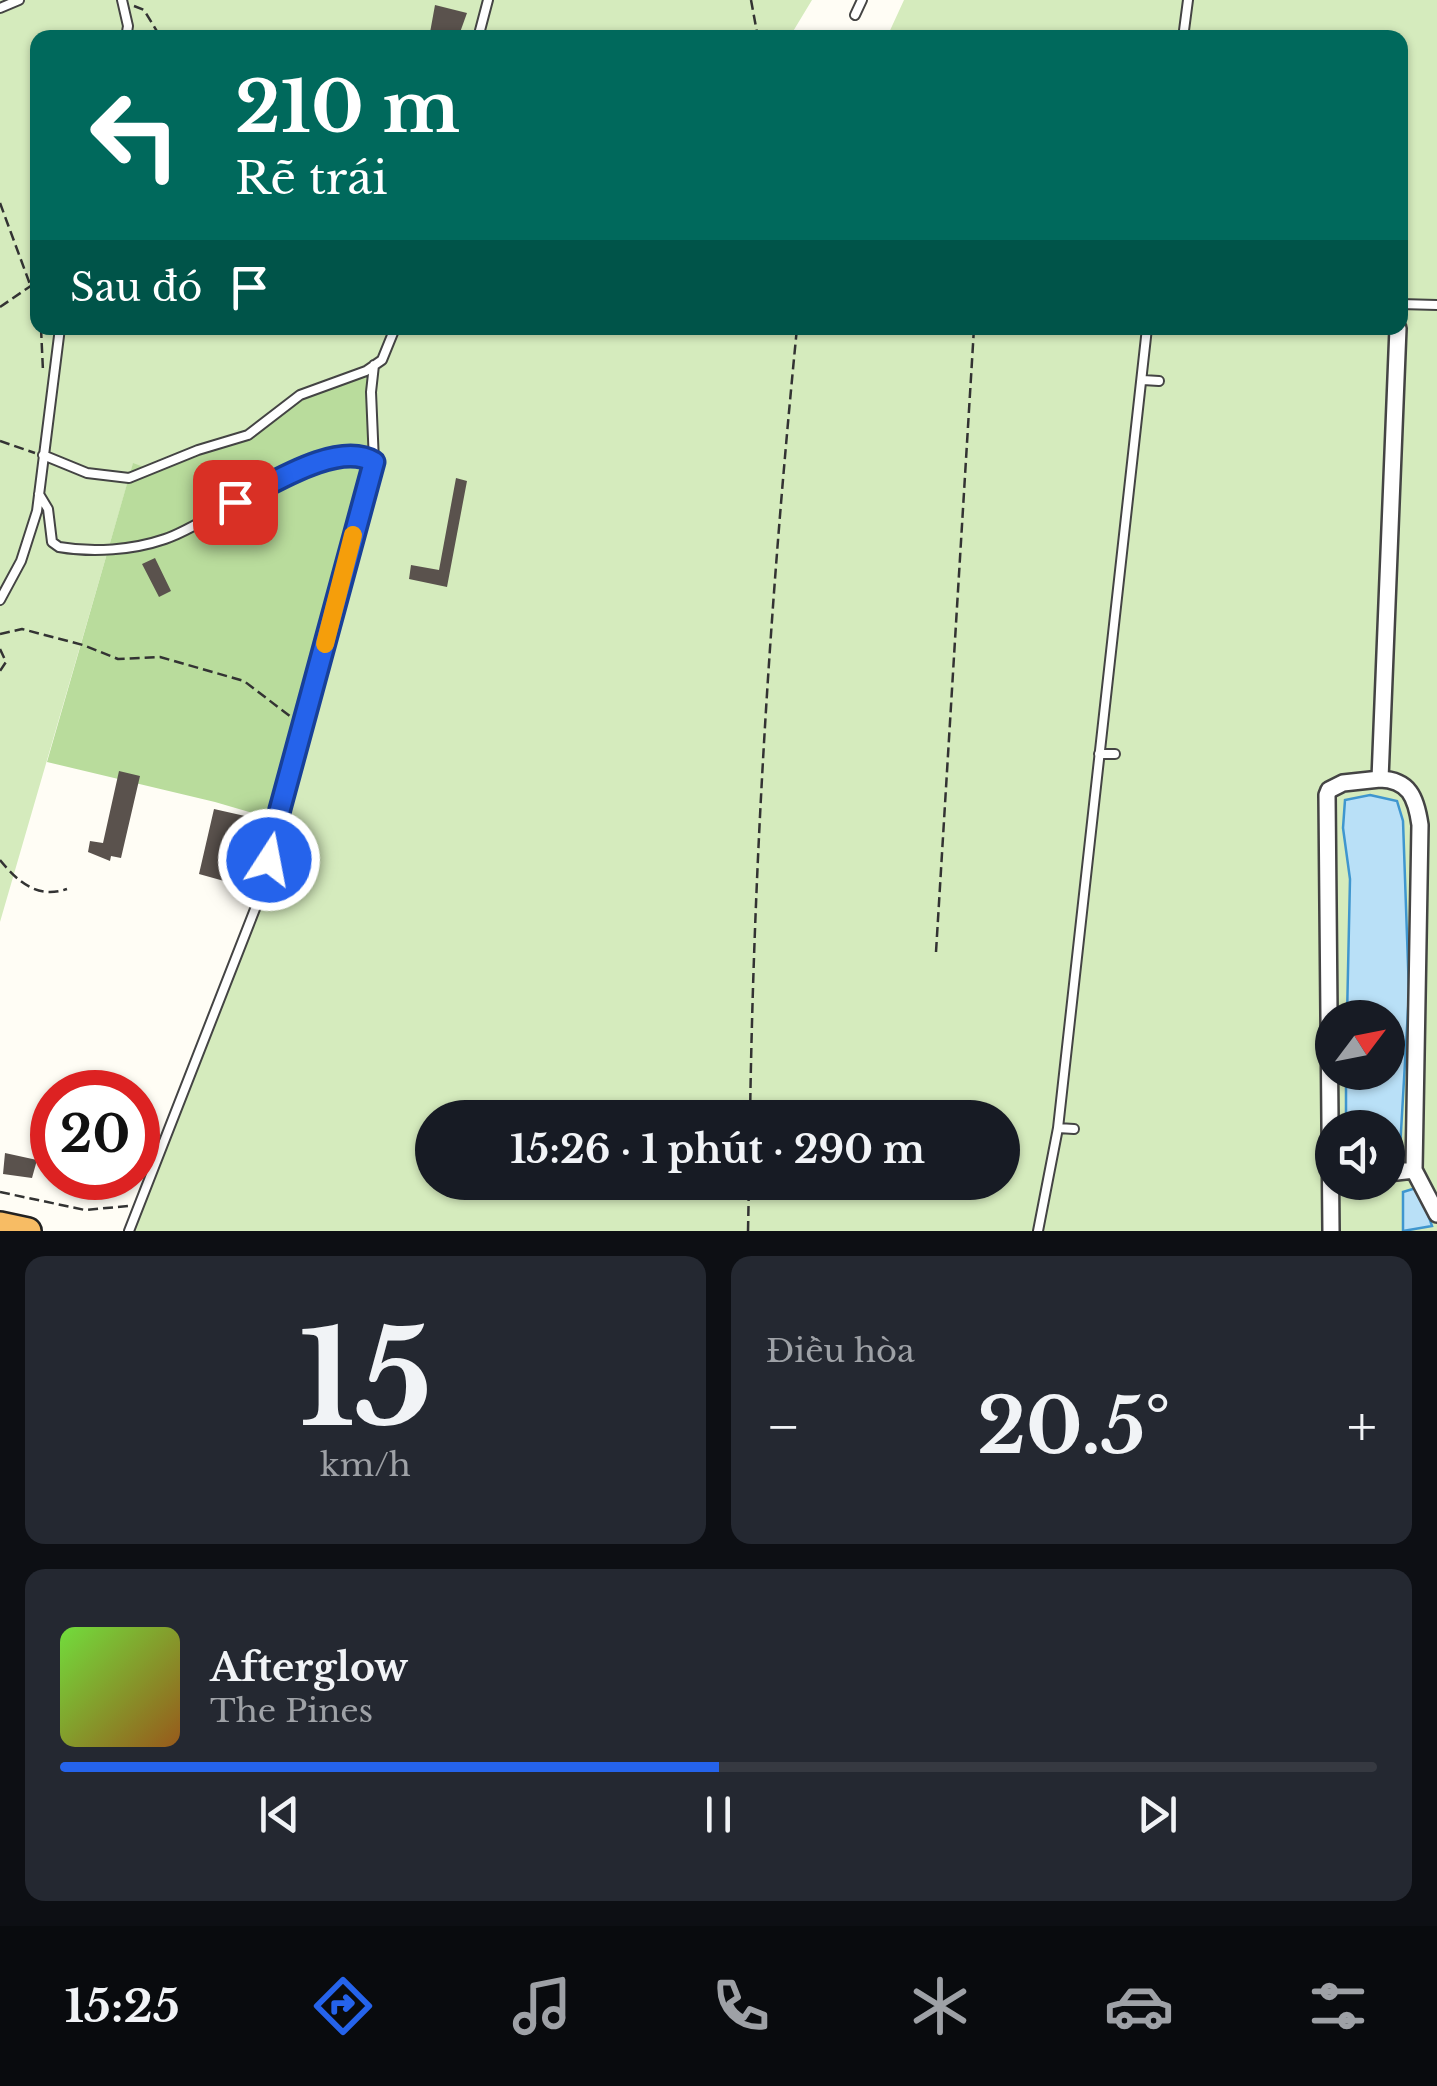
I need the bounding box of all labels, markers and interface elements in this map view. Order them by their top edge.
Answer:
text: 210 m [235,64,460,151]
icon: left [70,70,200,200]
text: Rẽ trái [235,150,388,206]
icon: arrive [222,260,277,315]
text: Sau đó [70,264,202,311]
pin [193,460,278,545]
icon: arrive [208,475,263,530]
position arrow [217,808,321,912]
north arrow [1315,1000,1405,1090]
map controls [1315,1000,1405,1200]
speed limit sign: 20 [30,1070,160,1200]
button: sound [1315,1110,1405,1200]
text: 15:26 · 1 phút · 290 m [510,1126,925,1173]
text: 15 [298,1299,433,1460]
text: Điều hòa [766,1331,915,1371]
text: 20.5° [977,1380,1170,1473]
text: − [766,1393,801,1461]
text: + [1347,1393,1377,1461]
text: km/h [320,1445,411,1485]
text: Afterglow [210,1644,408,1691]
text: The Pines [210,1691,373,1731]
icon: previous [252,1787,307,1842]
icon: pause [691,1787,746,1842]
icon: next [1130,1787,1185,1842]
icon: directions [308,1971,378,2041]
icon: music [507,1971,577,2041]
icon: phone [706,1971,776,2041]
icon: climate [905,1971,975,2041]
icon: car [1104,1971,1174,2041]
icon: filters [1303,1971,1373,2041]
text: 15:25 [64,1978,180,2034]

